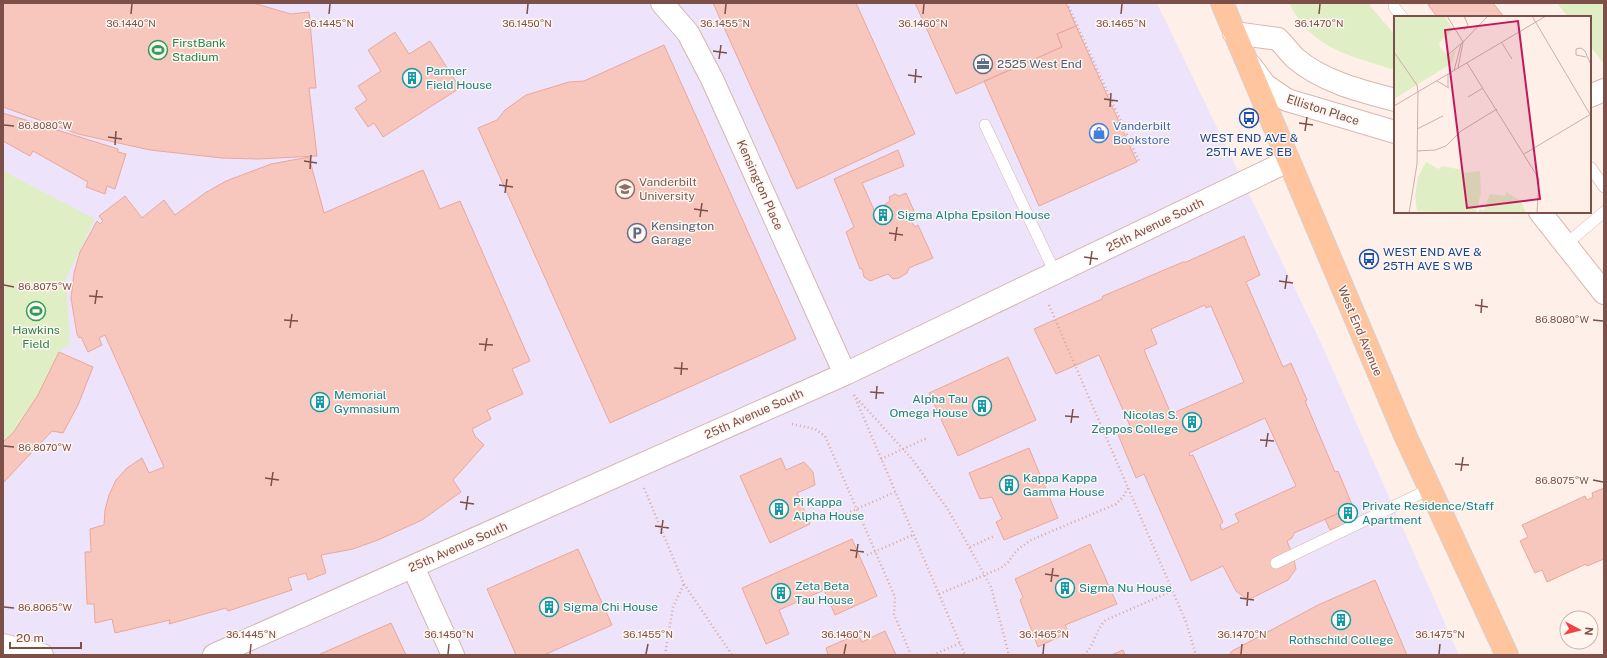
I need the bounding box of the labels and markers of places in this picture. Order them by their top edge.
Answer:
place label: FirstBank Stadium [172,36,226,64]
sports icon: FirstBank Stadium [147,39,169,61]
office icon: 2525 West End [972,53,994,75]
place label: 2525 West End [997,57,1082,71]
place label: Parmer Field House [426,64,492,92]
building icon: Parmer Field House [401,67,423,89]
bus stop icon: WEST END AVE & 25TH AVE S EB [1238,107,1260,129]
place label: Vanderbilt Bookstore [1113,119,1171,147]
shop icon: Vanderbilt Bookstore [1088,122,1110,144]
place label: WEST END AVE & 25TH AVE S EB [1200,131,1298,159]
place label: Vanderbilt University [639,175,697,203]
school or university icon: Vanderbilt University [614,178,636,200]
building icon: Sigma Alpha Epsilon House [872,204,894,226]
place label: Sigma Alpha Epsilon House [897,208,1050,222]
place label: Kensington Garage [651,219,714,247]
parking icon: Kensington Garage [626,222,648,244]
place label: WEST END AVE & 25TH AVE S WB [1383,245,1482,273]
bus stop icon: WEST END AVE & 25TH AVE S WB [1358,248,1380,270]
sports icon: Hawkins Field [25,300,47,322]
place label: Hawkins Field [12,323,60,351]
place label: Memorial Gymnasium [334,388,400,416]
building icon: Memorial Gymnasium [309,391,331,413]
place label: Alpha Tau Omega House [890,392,968,420]
building icon: Alpha Tau Omega House [971,395,993,417]
place label: Nicolas S. Zeppos College [1091,408,1178,436]
building icon: Nicolas S. Zeppos College [1181,411,1203,433]
place label: Kappa Kappa Gamma House [1023,471,1105,499]
building icon: Kappa Kappa Gamma House [998,474,1020,496]
place label: Pi Kappa Alpha House [793,495,865,523]
building icon: Pi Kappa Alpha House [768,498,790,520]
place label: Private Residence/Staff Apartment [1362,499,1494,527]
building icon: Private Residence/Staff Apartment [1337,502,1359,524]
building icon: Sigma Nu House [1054,577,1076,599]
place label: Zeta Beta Tau House [795,579,854,607]
place label: Sigma Nu House [1079,581,1172,595]
building icon: Zeta Beta Tau House [770,582,792,604]
building icon: Sigma Chi House [538,596,560,618]
place label: Sigma Chi House [563,600,658,614]
building icon: Rothschild College [1330,609,1352,631]
place label: Rothschild College [1289,633,1393,647]

